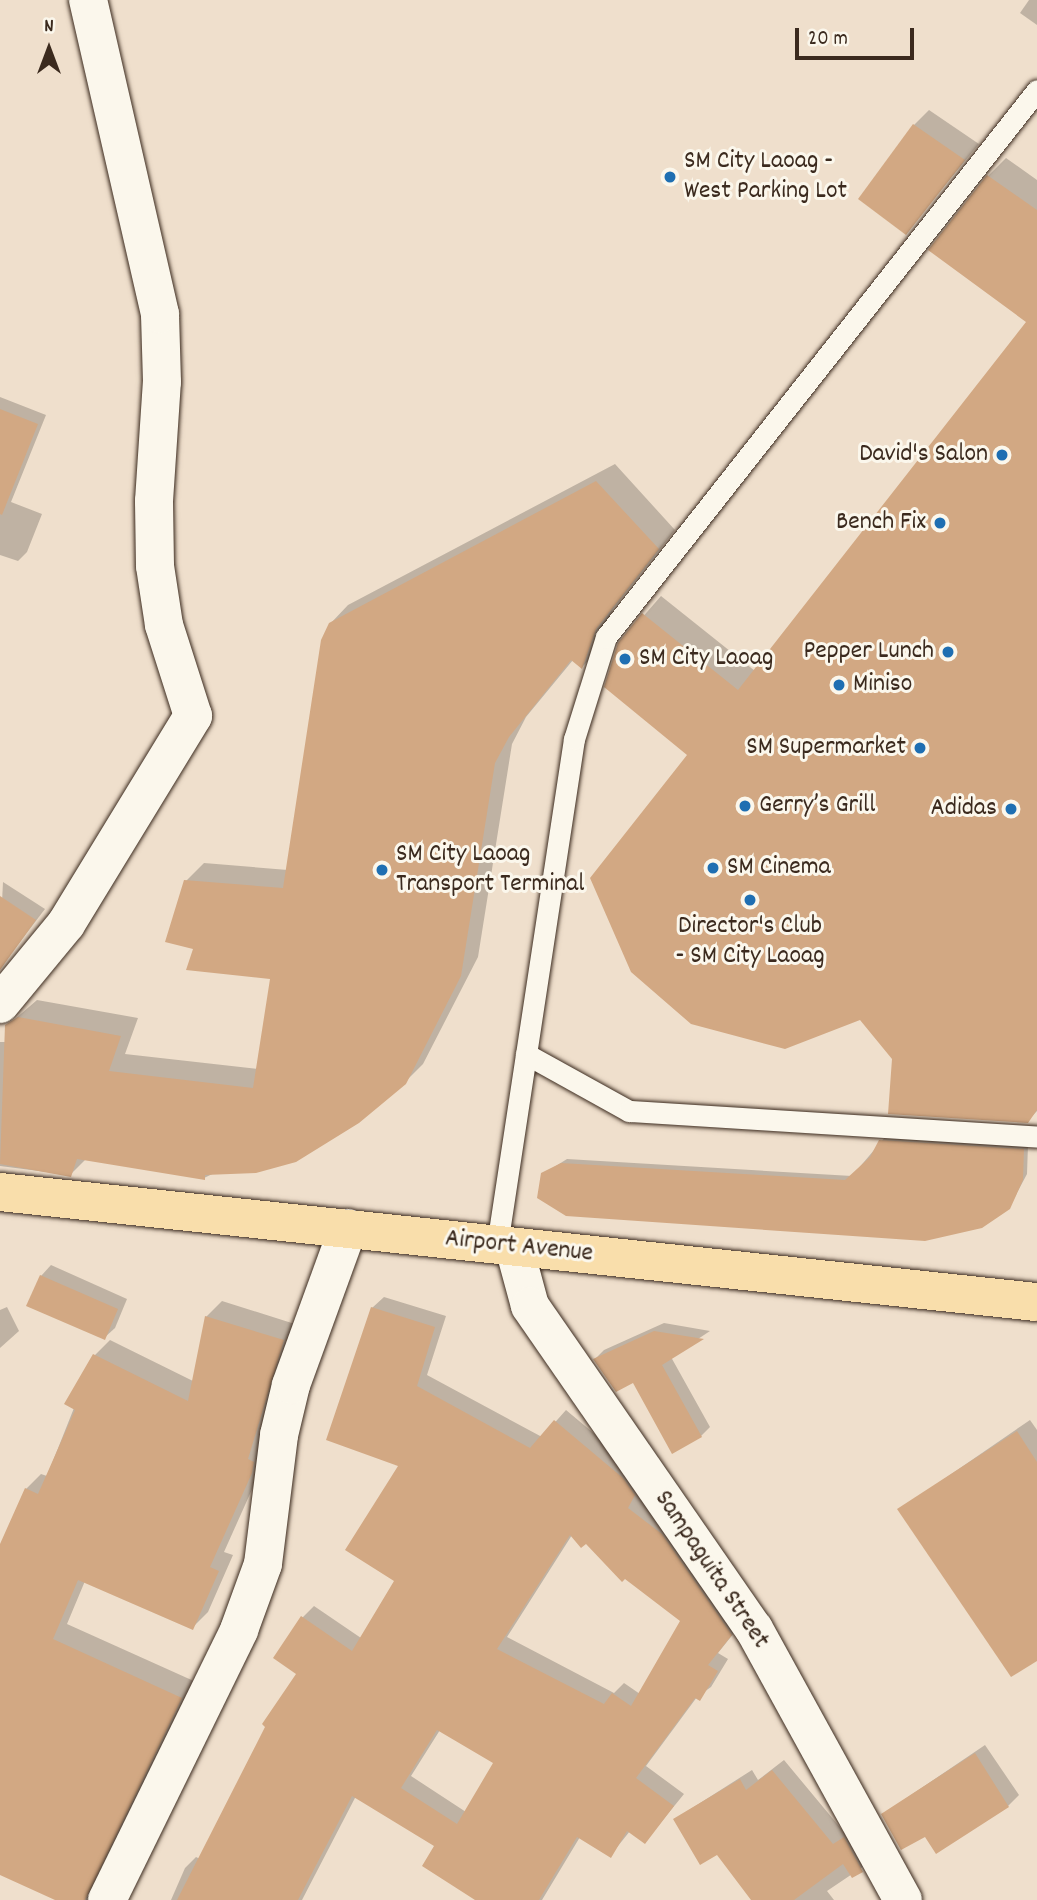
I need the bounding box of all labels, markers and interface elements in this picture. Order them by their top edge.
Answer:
north arrow [14,14,84,84]
text: N [44,14,54,41]
scale bar [799,14,918,58]
text: 20 m [808,25,848,55]
place label: SM City Laoag - West Parking Lot [684,146,847,208]
marker: SM City Laoag - West Parking Lot [662,169,678,185]
place label: David's Salon [859,439,988,471]
marker: David's Salon [994,447,1010,463]
place label: Bench Fix [836,507,926,539]
marker: Bench Fix [932,515,948,531]
place label: Pepper Lunch [804,636,934,668]
place label: SM City Laoag [639,643,773,675]
marker: Pepper Lunch [940,644,956,660]
marker: SM City Laoag [617,651,633,667]
place label: Miniso [853,669,912,701]
marker: Miniso [831,677,847,693]
place label: SM Supermarket [746,732,906,764]
marker: SM Supermarket [912,740,928,756]
place label: Gerry’s Grill [759,790,875,822]
place label: Adidas [931,793,997,825]
marker: Gerry’s Grill [737,798,753,814]
marker: Adidas [1003,801,1019,817]
place label: SM City Laoag Transport Terminal [396,839,584,900]
place label: SM Cinema [727,852,831,884]
marker: SM Cinema [705,860,721,876]
marker: SM City Laoag Transport Terminal [374,862,390,878]
marker: Director's Club - SM City Laoag [742,892,758,908]
place label: Director's Club - SM City Laoag [675,911,825,972]
street label: Airport Avenue [444,1224,594,1270]
street label: Sampaguita Street [647,1485,775,1655]

